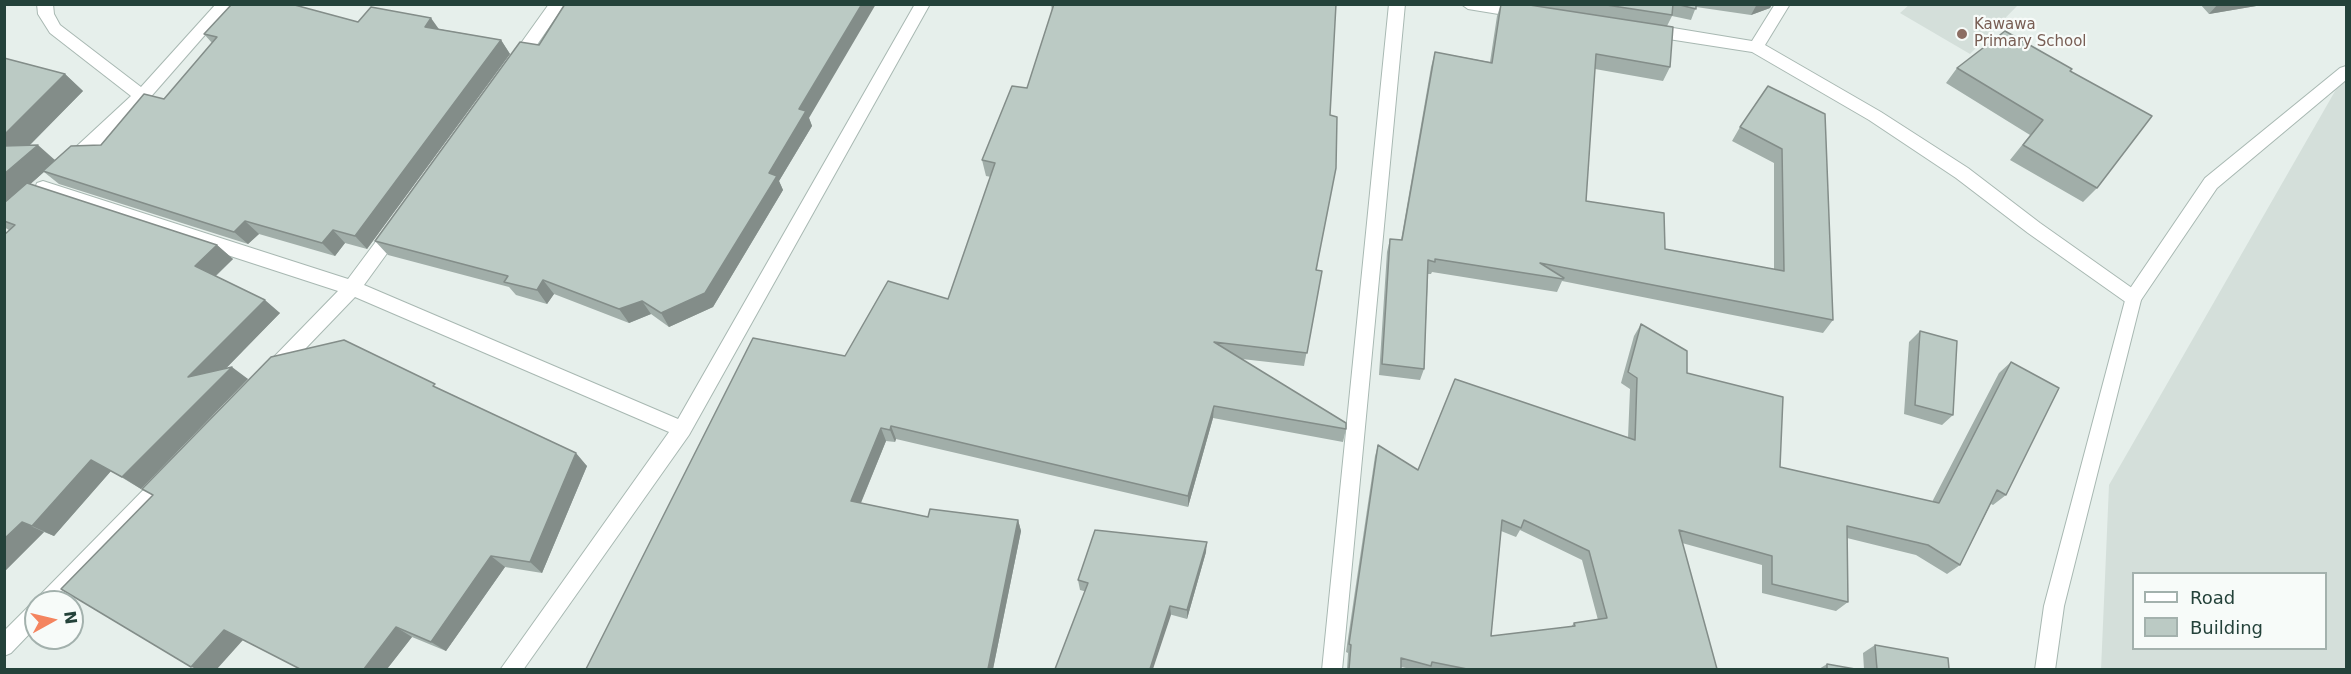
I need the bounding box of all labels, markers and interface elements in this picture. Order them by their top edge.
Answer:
place label: Kawawa Primary School [1974,16,2087,51]
marker: Kawawa Primary School [1955,27,1969,41]
legend [2132,572,2327,650]
text: Road [2190,587,2235,608]
north arrow [24,590,84,650]
text: N [60,610,81,626]
text: Building [2190,617,2263,638]

